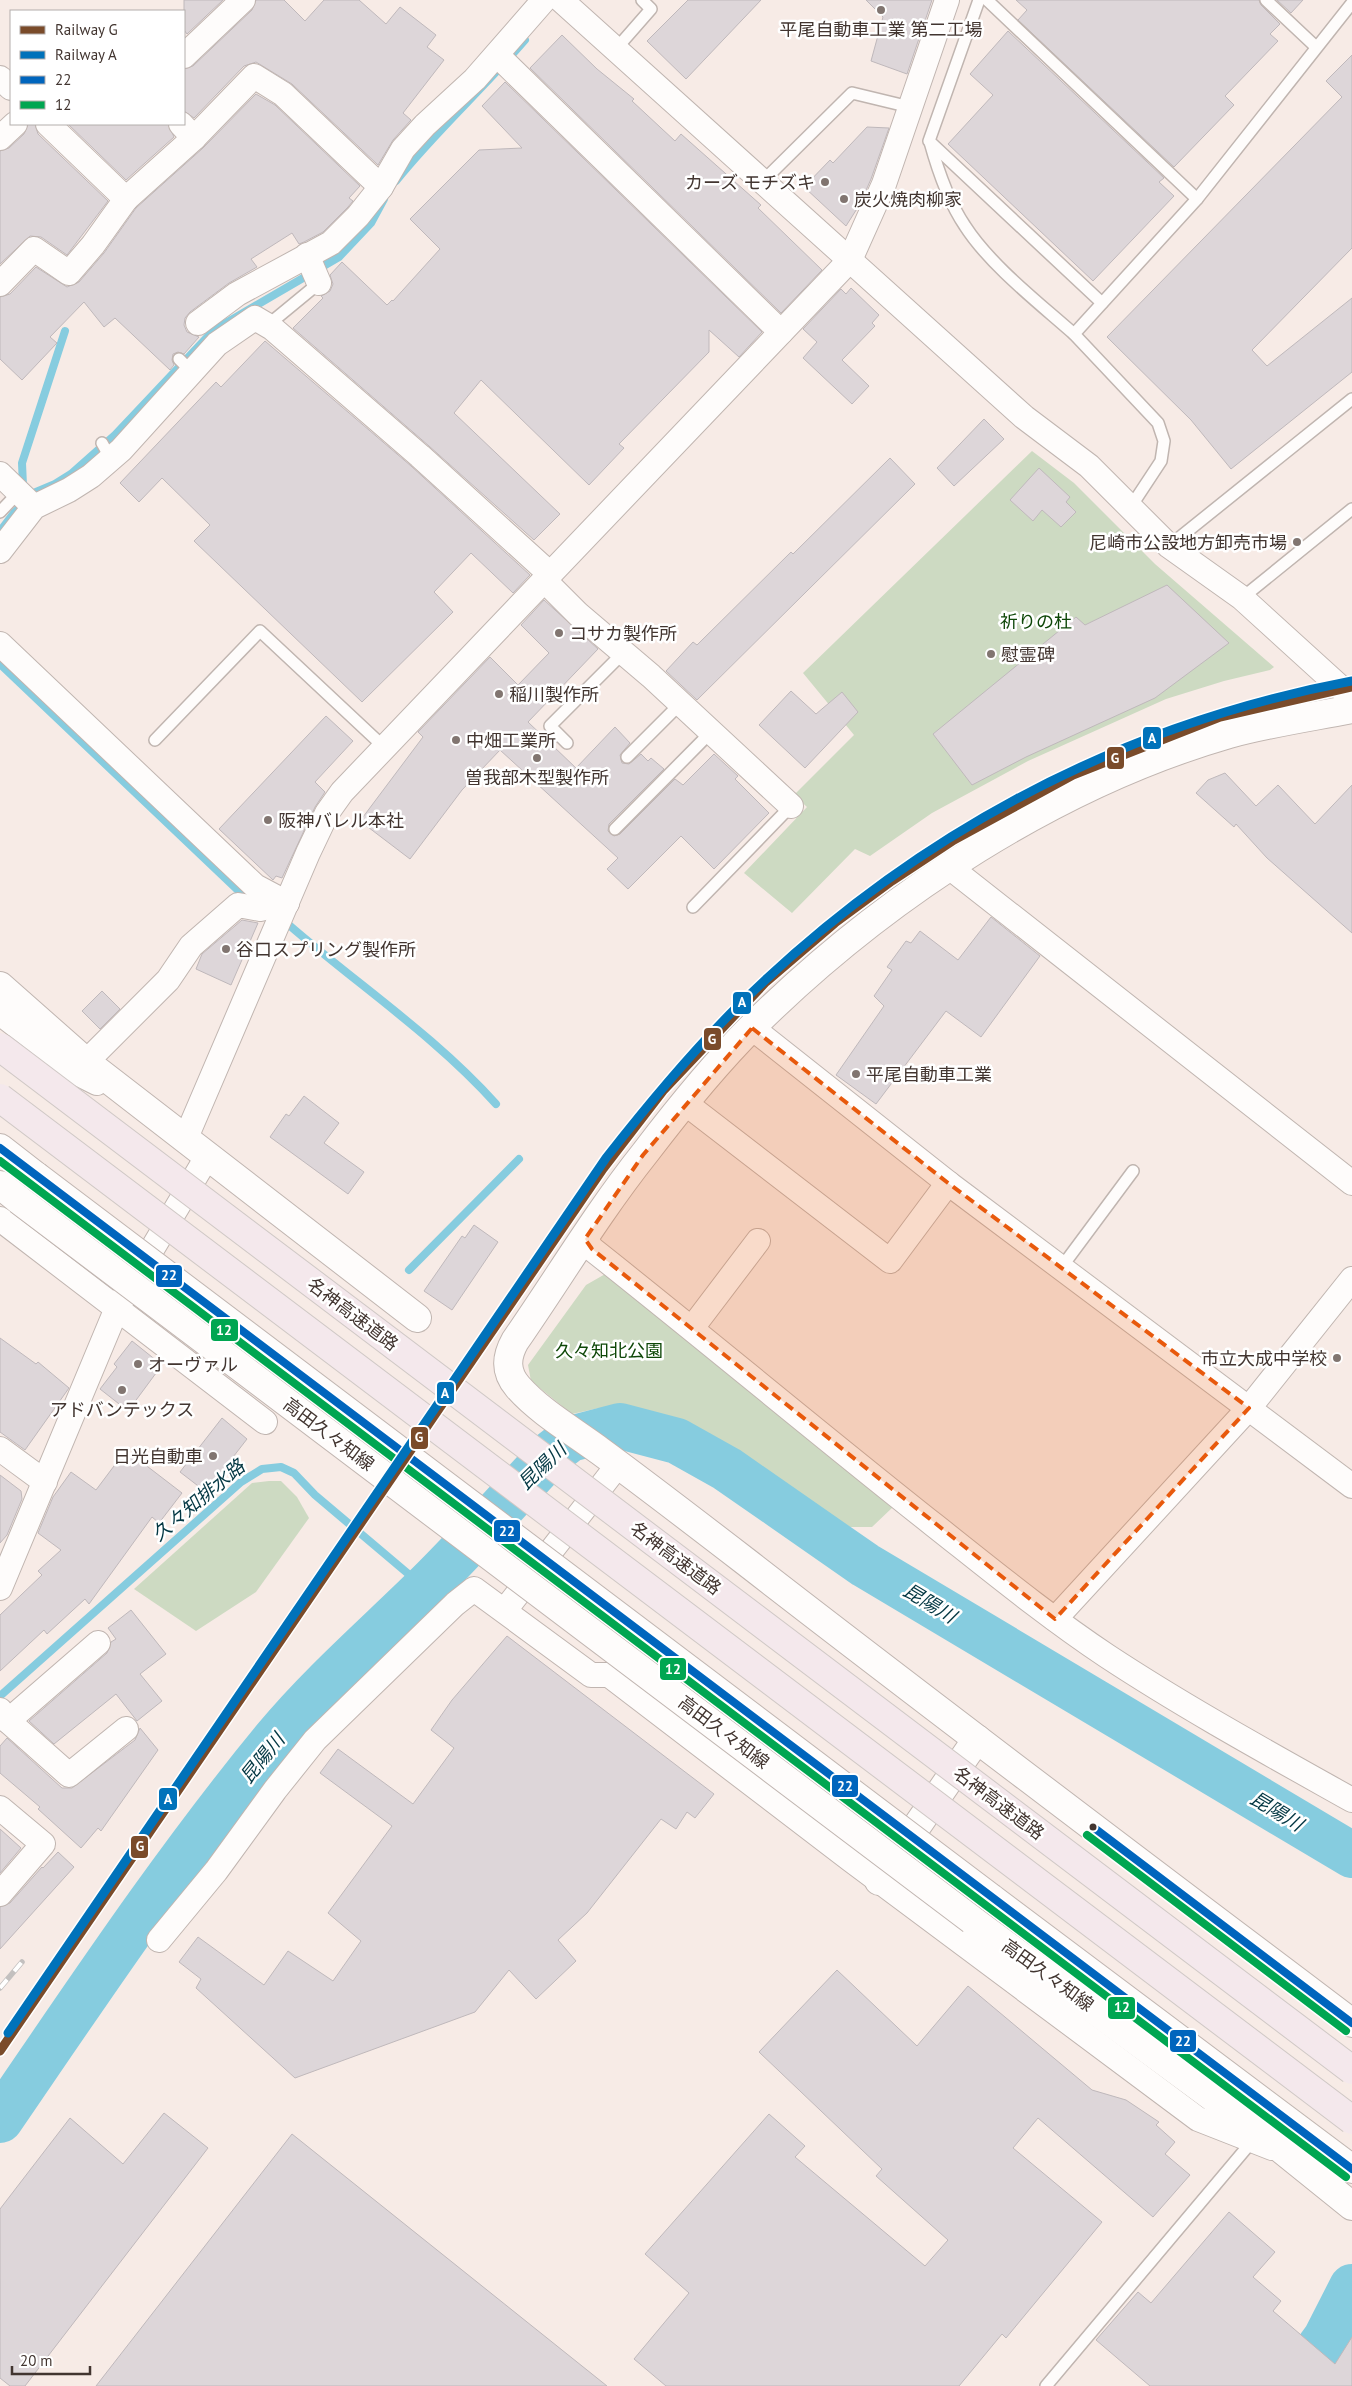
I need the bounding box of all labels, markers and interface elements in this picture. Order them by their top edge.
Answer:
marker: 平尾自動車工業 第二工場 [875,4,887,16]
legend [10,10,185,125]
place label: 平尾自動車工業 第二工場 [780,18,982,41]
text: Railway G [55,20,118,39]
text: Railway A [55,45,117,64]
text: 22 [55,70,71,89]
text: 12 [55,95,71,114]
place label: カーズ モチズキ [685,171,815,194]
marker: カーズ モチズキ [819,176,831,188]
place label: 炭火焼肉柳家 [854,188,962,211]
marker: 炭火焼肉柳家 [838,193,850,205]
place label: 尼崎市公設地方卸売市場 [1089,531,1287,554]
marker: 尼崎市公設地方卸売市場 [1291,536,1303,548]
park label: 祈りの杜 [1000,610,1072,633]
place label: コサカ製作所 [569,622,677,645]
marker: コサカ製作所 [553,627,565,639]
place label: 慰霊碑 [1001,643,1055,666]
marker: 慰霊碑 [985,648,997,660]
place label: 稲川製作所 [509,683,599,706]
marker: 稲川製作所 [493,688,505,700]
line badge: A [1142,726,1162,750]
place label: 中畑工業所 [466,729,556,752]
text: A [1148,729,1157,747]
marker: 中畑工業所 [450,734,462,746]
line badge: G [1106,746,1125,770]
text: G [1111,749,1119,767]
marker: 曽我部木型製作所 [531,752,543,764]
place label: 曽我部木型製作所 [465,766,609,789]
place label: 阪神バレル本社 [278,809,404,832]
marker: 阪神バレル本社 [262,814,274,826]
place label: 谷口スプリング製作所 [236,938,416,961]
marker: 谷口スプリング製作所 [220,943,232,955]
line badge: A [732,991,752,1015]
text: A [738,993,747,1011]
line badge: G [703,1027,722,1051]
text: G [708,1030,716,1048]
place label: 平尾自動車工業 [866,1063,992,1086]
marker: 平尾自動車工業 [850,1068,862,1080]
line badge: 22 [155,1264,183,1288]
text: 22 [161,1266,177,1284]
street label: 名神高速道路 [303,1272,403,1356]
line badge: 12 [210,1318,239,1342]
text: 12 [216,1321,232,1339]
park label: 久々知北公園 [555,1339,663,1362]
place label: 市立大成中学校 [1201,1347,1327,1370]
marker: 市立大成中学校 [1331,1352,1343,1364]
place label: オーヴァル [148,1353,238,1376]
marker: オーヴァル [132,1358,144,1370]
line badge: A [436,1381,455,1405]
marker: アドバンテックス [116,1384,128,1396]
text: A [441,1384,450,1402]
street label: 高田久々知線 [279,1392,379,1476]
place label: アドバンテックス [50,1398,194,1421]
line badge: G [410,1426,429,1450]
text: G [415,1428,423,1446]
water label: 昆陽川 [513,1436,572,1494]
place label: 日光自動車 [113,1445,203,1468]
marker: 日光自動車 [207,1450,219,1462]
water label: 久々知排水路 [147,1453,251,1546]
street label: 名神高速道路 [626,1516,726,1600]
line badge: 22 [493,1519,521,1543]
text: 22 [499,1522,515,1540]
water label: 昆陽川 [899,1578,962,1629]
line badge: 12 [659,1657,687,1681]
text: 12 [665,1660,681,1678]
street label: 高田久々知線 [674,1690,774,1774]
water label: 昆陽川 [235,1727,291,1788]
street label: 名神高速道路 [949,1761,1049,1845]
line badge: 22 [831,1774,859,1798]
text: 22 [837,1777,853,1795]
water label: 昆陽川 [1246,1786,1309,1837]
line badge: A [158,1787,178,1811]
text: A [164,1790,173,1808]
unlabelled marker [1088,1822,1098,1832]
line badge: G [130,1835,149,1859]
text: G [136,1837,144,1855]
street label: 高田久々知線 [998,1934,1098,2016]
line badge: 12 [1107,1996,1136,2020]
text: 12 [1114,1998,1130,2016]
line badge: 22 [1169,2029,1197,2053]
text: 22 [1175,2032,1191,2050]
scale bar [12,2344,90,2376]
text: 20 m [20,2351,53,2370]

